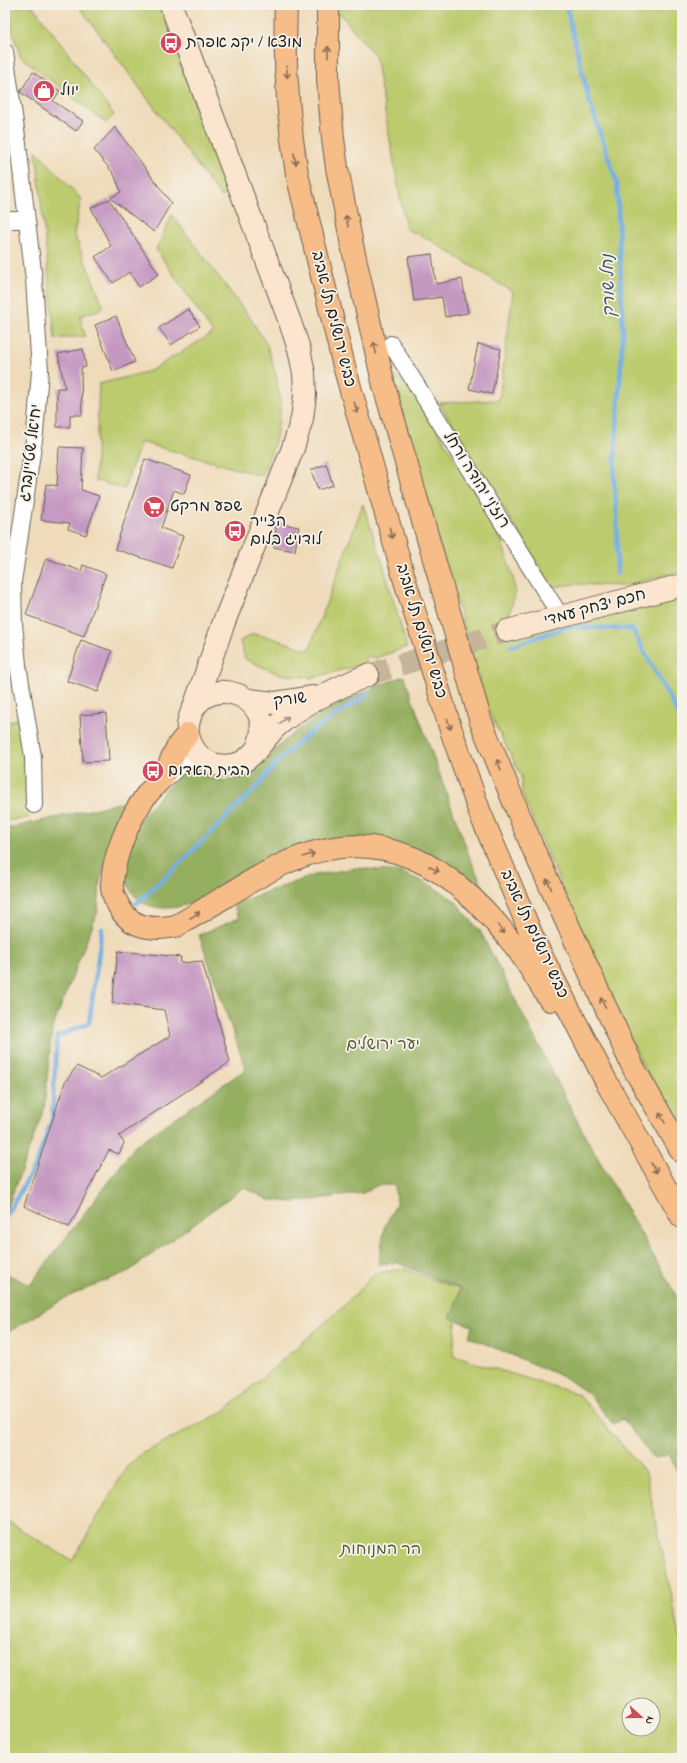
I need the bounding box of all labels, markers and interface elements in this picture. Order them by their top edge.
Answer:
bus stop icon: מוצא / יקב אפרת [158,30,184,56]
place label: מוצא / יקב אפרת [185,31,302,55]
one-way arrow [324,46,332,59]
one-way arrow [283,65,291,78]
shop icon: יוול [31,78,57,104]
place label: יוול [60,79,79,103]
one-way arrow [291,152,299,165]
one-way arrow [343,215,351,228]
street label: כביש ירושלים תל אביב [304,248,362,390]
water label: נחל שורק [595,253,623,318]
one-way arrow [371,342,379,355]
one-way arrow [353,401,360,414]
street label: יחיאל שטיינברג [13,403,49,503]
street label: רוז'ני יהודה ורחל [436,427,516,533]
supermarket icon: שפע מרקט [141,494,167,520]
place label: שפע מרקט [170,495,243,519]
place label: הצייר לודויג בלום [250,510,323,552]
bus stop icon: הצייר לודויג בלום [222,518,248,544]
one-way arrow [388,526,396,539]
street label: כביש ירושלים תל אביב [389,561,453,701]
street label: חכם יצחק עמדי [541,583,649,633]
street label: שורק [272,686,308,714]
one-way arrow [279,716,290,724]
one-way arrow [446,718,453,731]
bus stop icon: הבית האדום [140,758,166,784]
place label: הבית האדום [168,759,250,783]
one-way arrow [494,759,502,771]
one-way arrow [303,851,316,858]
one-way arrow [428,865,440,873]
street label: כביש ירושלים תל אביב [494,866,574,1002]
one-way arrow [545,879,552,891]
one-way arrow [189,911,201,919]
one-way arrow [497,924,505,935]
one-way arrow [599,997,606,1009]
park label: יער ירושלים [346,1033,420,1057]
one-way arrow [658,1112,666,1124]
one-way arrow [651,1161,659,1173]
park label: הר המנוחות [339,1538,421,1562]
north arrow [621,1697,661,1737]
text: N [641,1714,658,1727]

